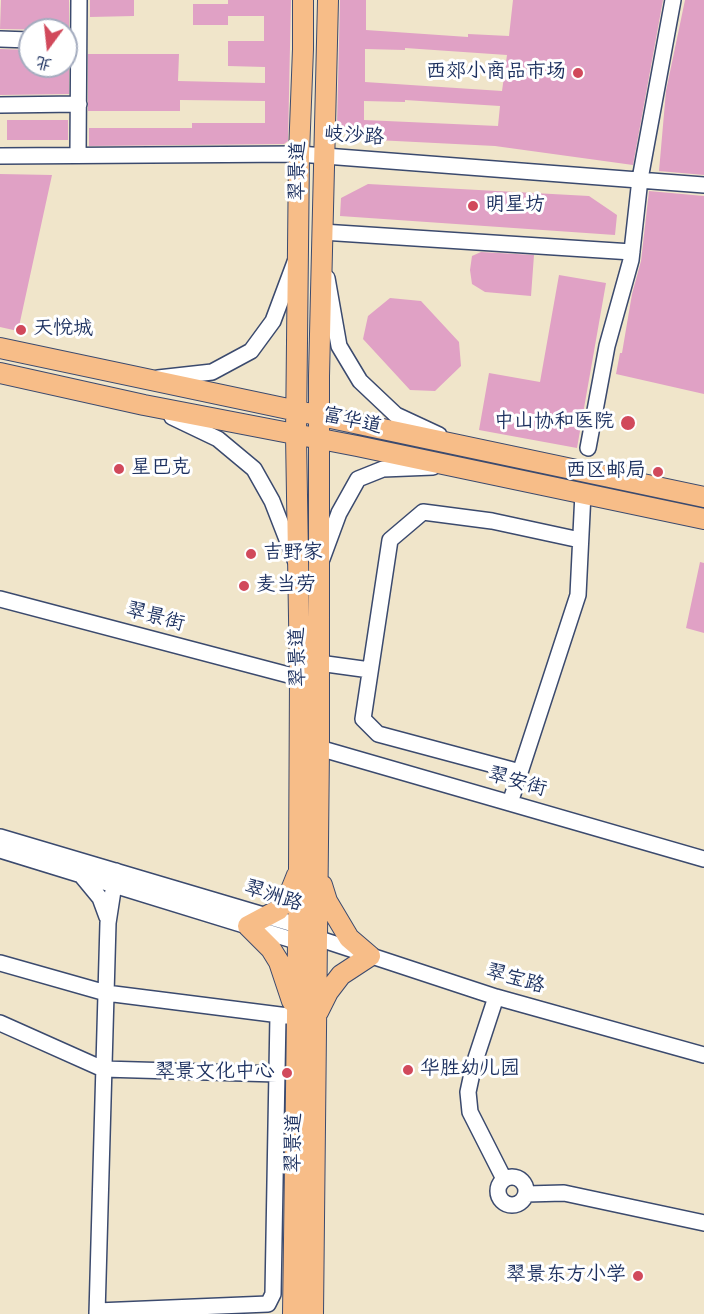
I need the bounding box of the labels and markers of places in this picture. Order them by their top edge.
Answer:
place label: 西郊小商品市场 [426,61,566,85]
marker: 西郊小商品市场 [571,66,585,80]
place label: 明星坊 [485,194,545,218]
marker: 明星坊 [466,199,480,213]
place label: 天悦城 [33,318,93,342]
marker: 天悦城 [14,323,28,337]
place label: 中山协和医院 [494,411,614,435]
marker: 中山协和医院 [619,414,637,432]
place label: 星巴克 [131,457,191,481]
place label: 西区邮局 [566,460,646,484]
marker: 星巴克 [112,462,126,476]
marker: 西区邮局 [651,465,665,479]
place label: 吉野家 [263,542,323,566]
marker: 吉野家 [244,547,258,561]
place label: 麦当劳 [256,574,316,598]
marker: 麦当劳 [237,579,251,593]
place label: 华胜幼儿园 [420,1058,520,1082]
place label: 翠景文化中心 [155,1061,275,1085]
marker: 华胜幼儿园 [401,1063,415,1077]
marker: 翠景文化中心 [280,1066,294,1080]
place label: 翠景东方小学 [506,1264,626,1288]
marker: 翠景东方小学 [631,1269,645,1283]

